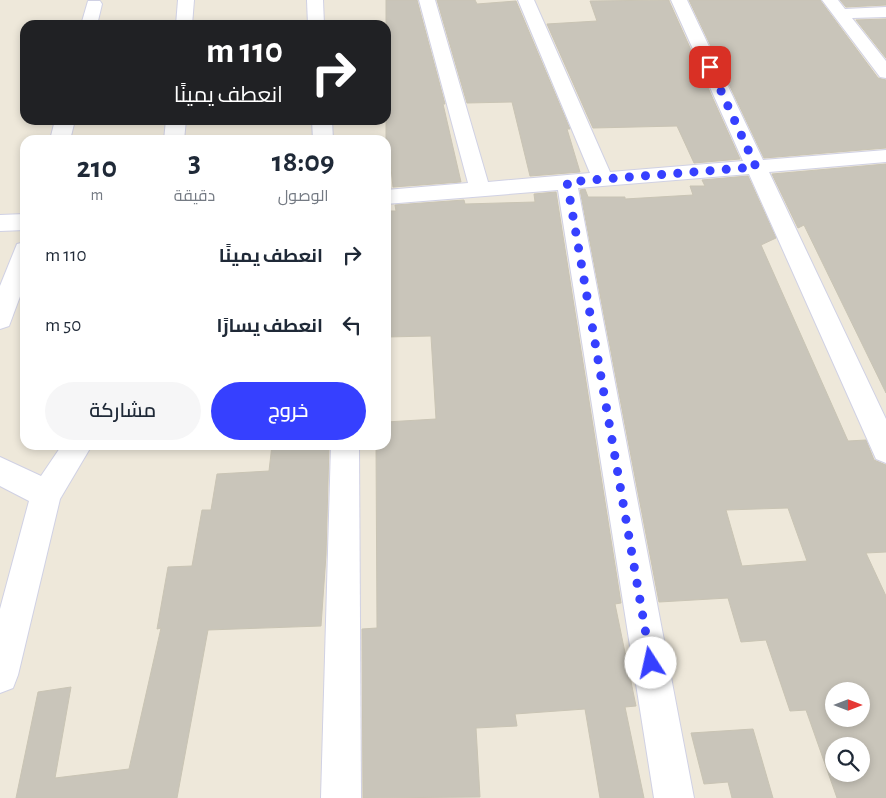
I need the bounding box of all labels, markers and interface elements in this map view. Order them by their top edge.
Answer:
text: 110 m [206,34,283,69]
icon: right [301,40,366,105]
pin [689,46,731,88]
icon: arrive [696,53,724,81]
text: انعطف يمينًا [174,84,283,106]
text: 3 [188,147,201,177]
text: 18:09 [272,147,334,177]
text: 210 [77,153,117,183]
text: m [90,187,103,203]
text: دقيقة [174,188,215,204]
text: الوصول [278,188,329,204]
icon: right [338,241,366,269]
text: 110 m [45,246,86,265]
text: انعطف يمينًا [219,247,323,266]
icon: left [338,311,366,339]
text: 50 m [45,316,81,335]
text: انعطف يسارًا [217,317,323,336]
button: مشاركة [45,382,201,440]
button: خروج [211,382,366,440]
position arrow [624,636,676,688]
north arrow [825,682,870,728]
map controls [825,682,870,782]
button: search [825,737,870,782]

